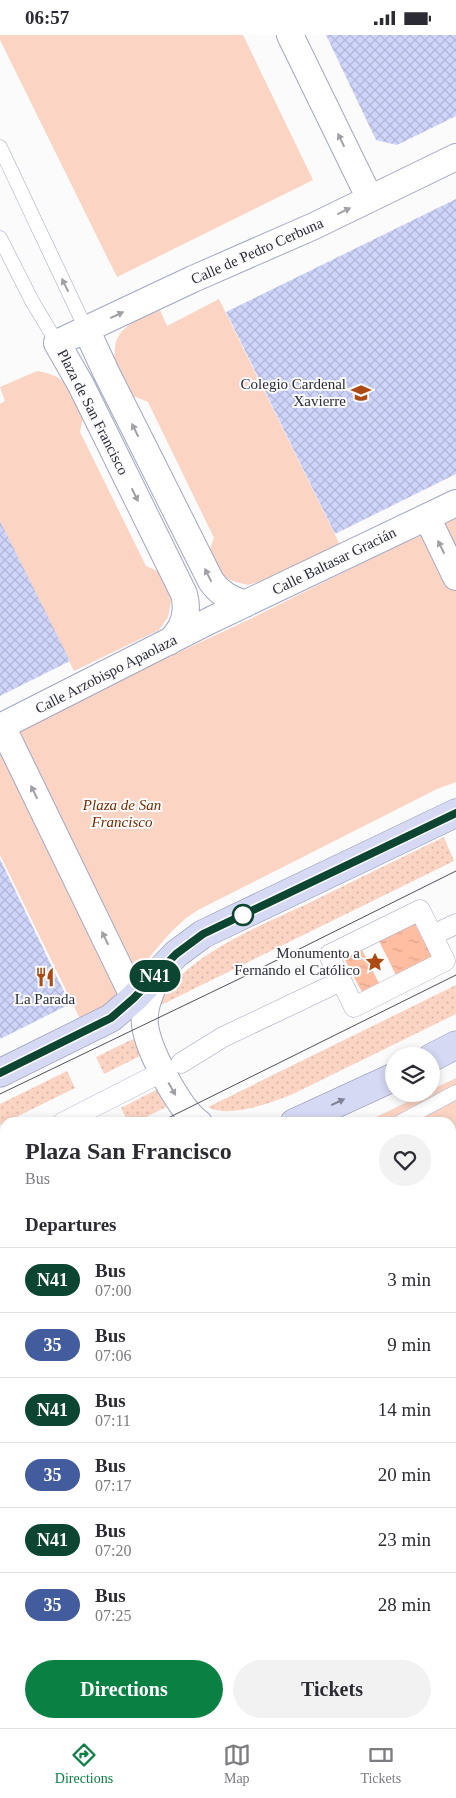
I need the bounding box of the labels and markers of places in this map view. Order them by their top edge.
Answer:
place label: Colegio Cardenal Xavierre [241,376,346,409]
school or university icon: Colegio Cardenal Xavierre [350,382,372,404]
unlabelled marker [232,904,254,926]
place label: Monumento a Fernando el Católico [234,945,360,978]
place icon: Monumento a Fernando el Católico [364,951,386,973]
restaurant icon: La Parada [34,966,56,988]
place label: La Parada [15,991,76,1007]

